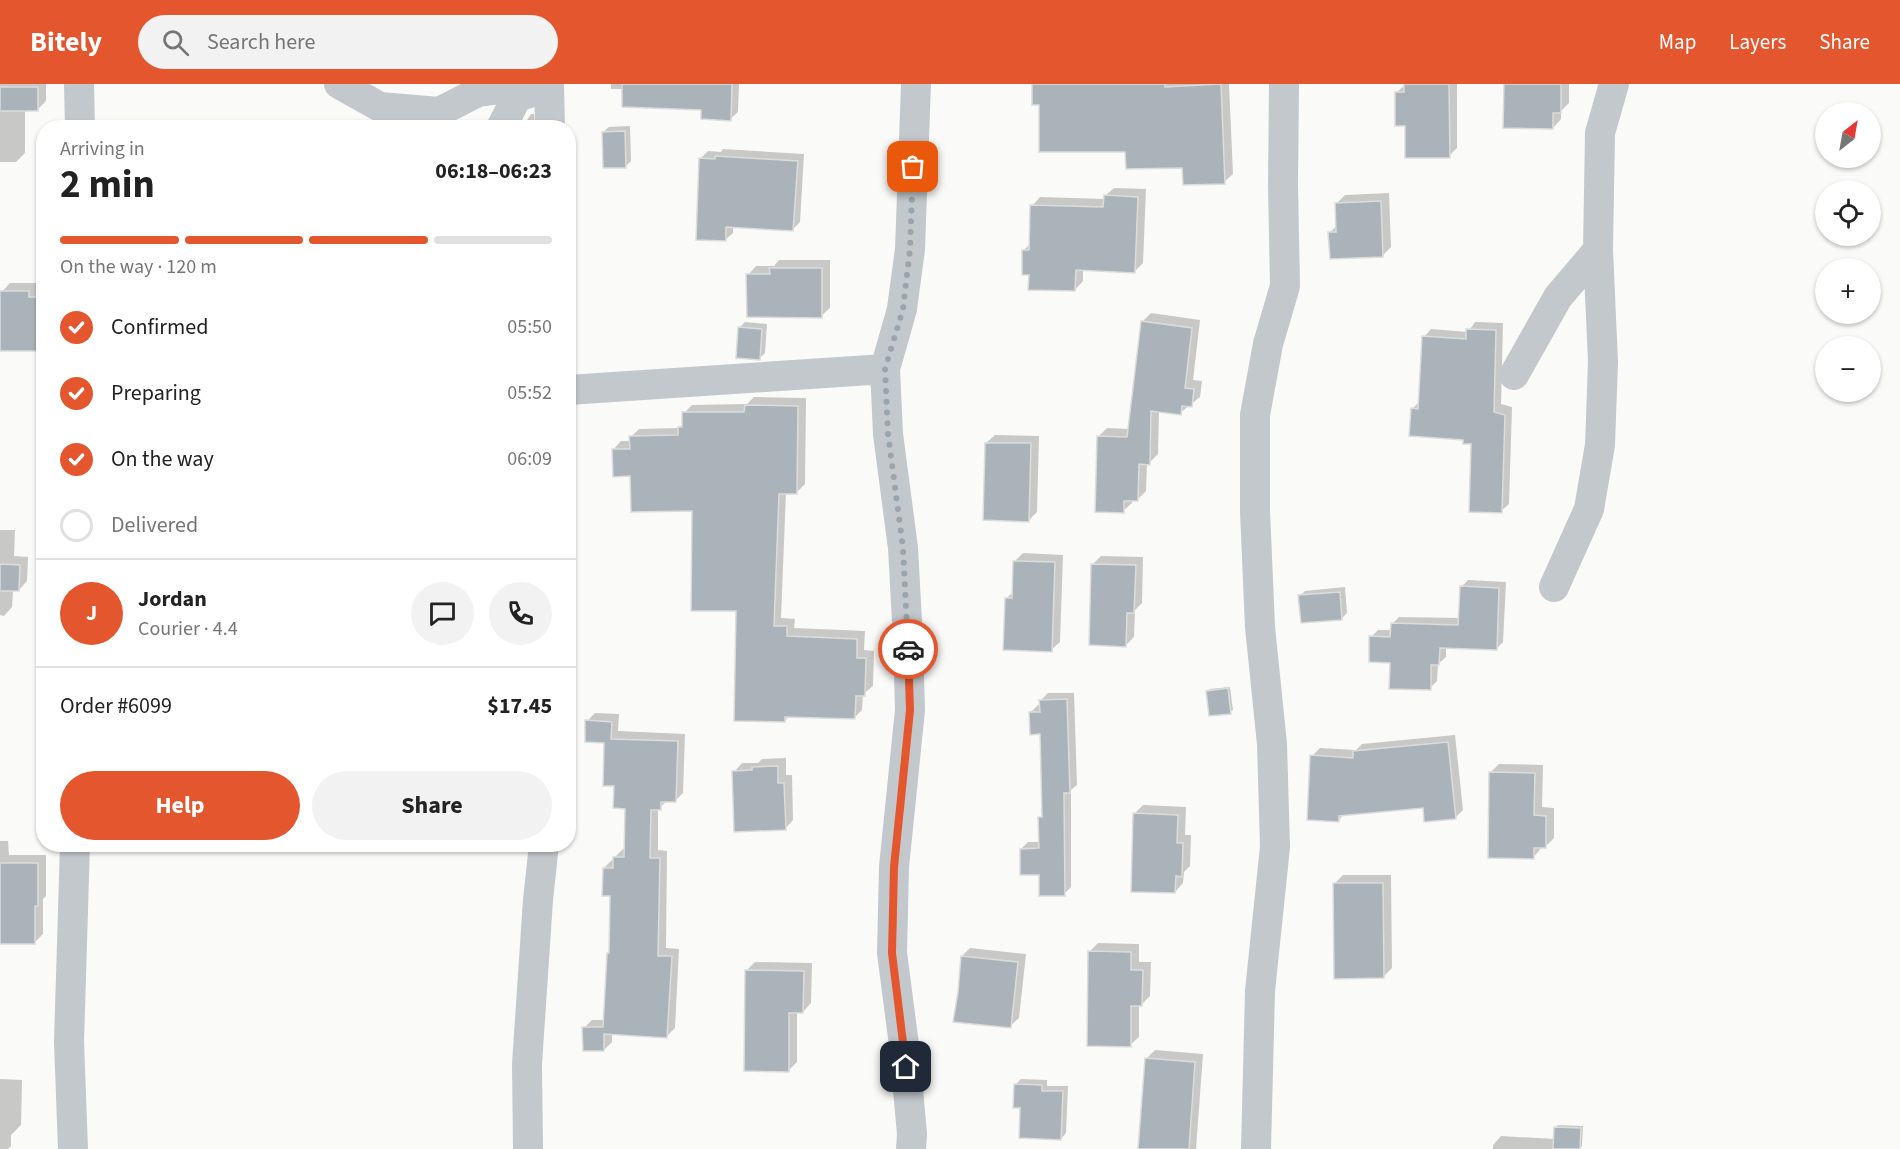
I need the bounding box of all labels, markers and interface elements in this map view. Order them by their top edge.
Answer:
search box [138,15,558,69]
text: Bitely [30,22,102,62]
icon: search [159,26,192,59]
text: Search here [207,26,315,58]
text: Map [1659,27,1696,57]
text: Layers [1729,27,1786,57]
text: Share [1819,27,1870,57]
north arrow [1815,102,1881,168]
map controls [1815,102,1881,402]
text: Arriving in [60,135,145,163]
pin [887,141,938,192]
icon: bag [896,150,929,183]
text: 06:18–06:23 [435,155,552,187]
text: 2 min [60,157,155,213]
button: locate [1815,180,1881,246]
text: On the way · 120 m [60,253,217,281]
button: + [1815,258,1881,324]
icon: check [60,311,93,344]
text: Confirmed [111,311,208,343]
text: 05:50 [507,313,552,341]
button: − [1815,336,1881,402]
icon: check [60,377,93,410]
text: Preparing [111,377,201,409]
text: 05:52 [507,379,552,407]
icon: check [60,443,93,476]
text: On the way [111,443,214,475]
text: 06:09 [507,445,552,473]
text: Delivered [111,509,198,541]
button: chat [411,582,474,645]
button: phone [489,582,552,645]
text: Jordan [138,583,207,615]
text: J [86,597,97,629]
text: Courier · 4.4 [138,615,238,643]
courier [878,619,938,679]
icon: car [892,633,925,666]
text: Order #6099 [60,690,172,722]
text: $17.45 [487,690,552,722]
button: Help [60,771,300,840]
button: Share [312,771,552,840]
pin [880,1041,931,1092]
icon: home [889,1050,922,1083]

